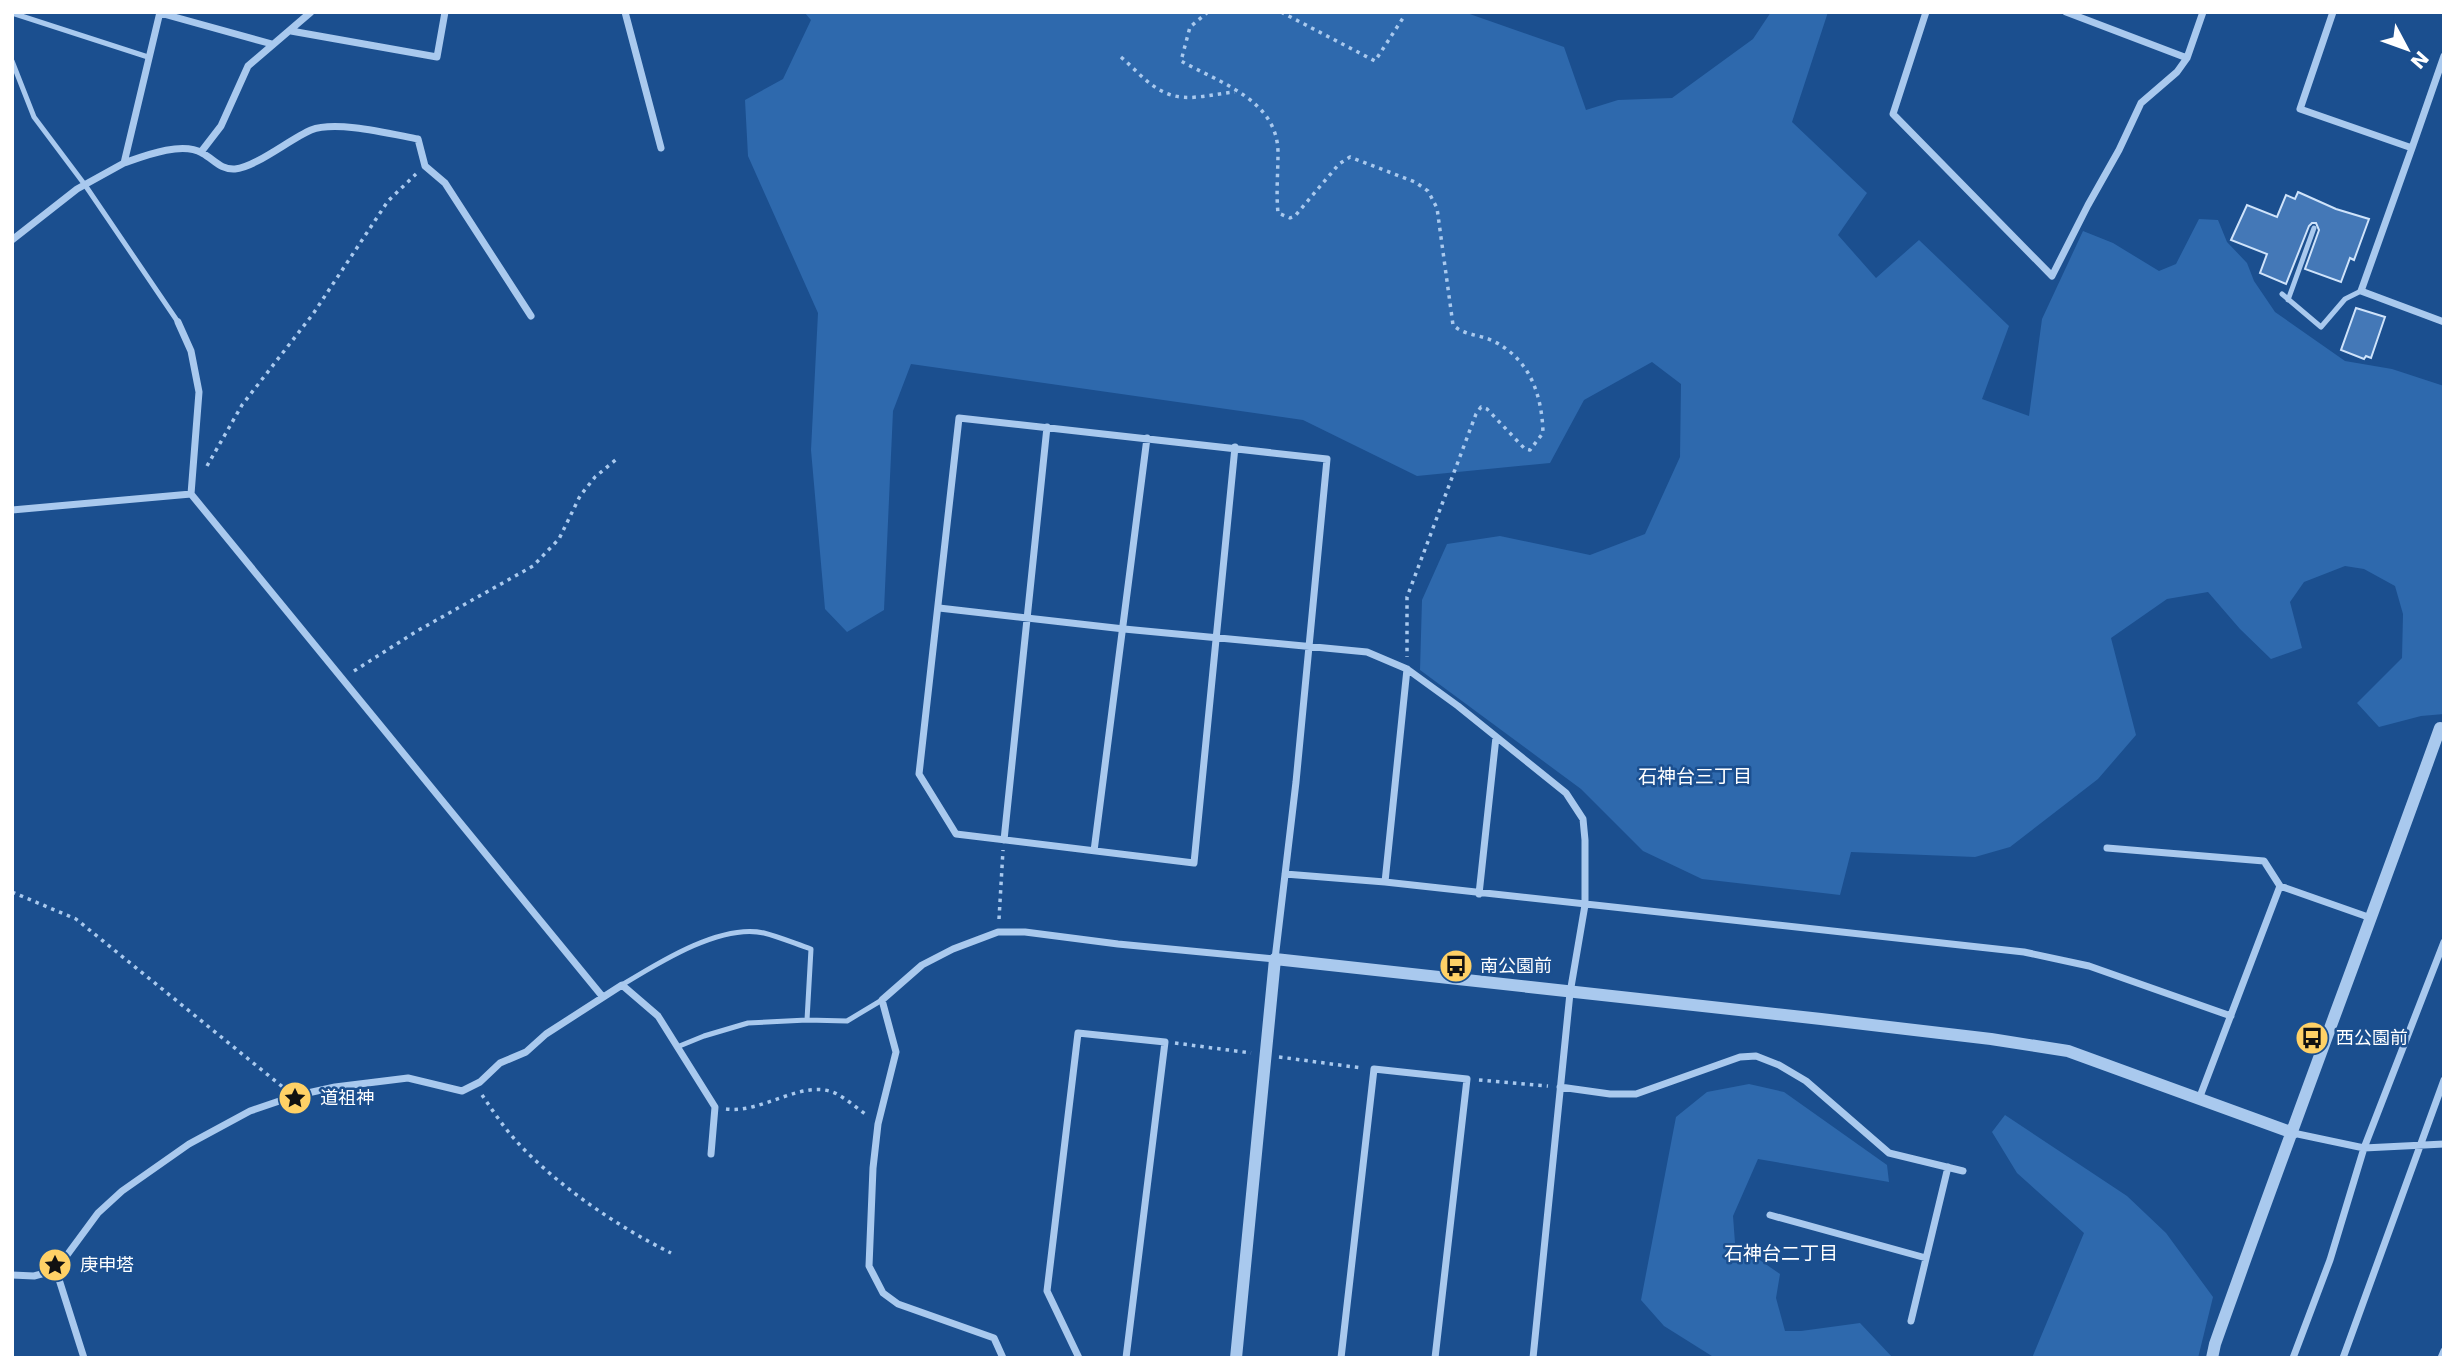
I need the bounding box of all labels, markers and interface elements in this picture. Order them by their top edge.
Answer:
north arrow [2372,14,2442,84]
text: N [2406,47,2433,73]
district label: 石神台三丁目 [1638,765,1752,787]
bus stop icon: 南公園前 [1437,947,1475,985]
place label: 南公園前 [1480,955,1552,976]
bus stop icon: 西公園前 [2293,1019,2331,1057]
place label: 西公園前 [2336,1027,2408,1048]
place icon: 道祖神 [276,1079,314,1117]
place label: 道祖神 [320,1087,374,1108]
district label: 石神台二丁目 [1724,1242,1838,1264]
place icon: 庚申塔 [36,1246,74,1284]
place label: 庚申塔 [80,1254,134,1275]

